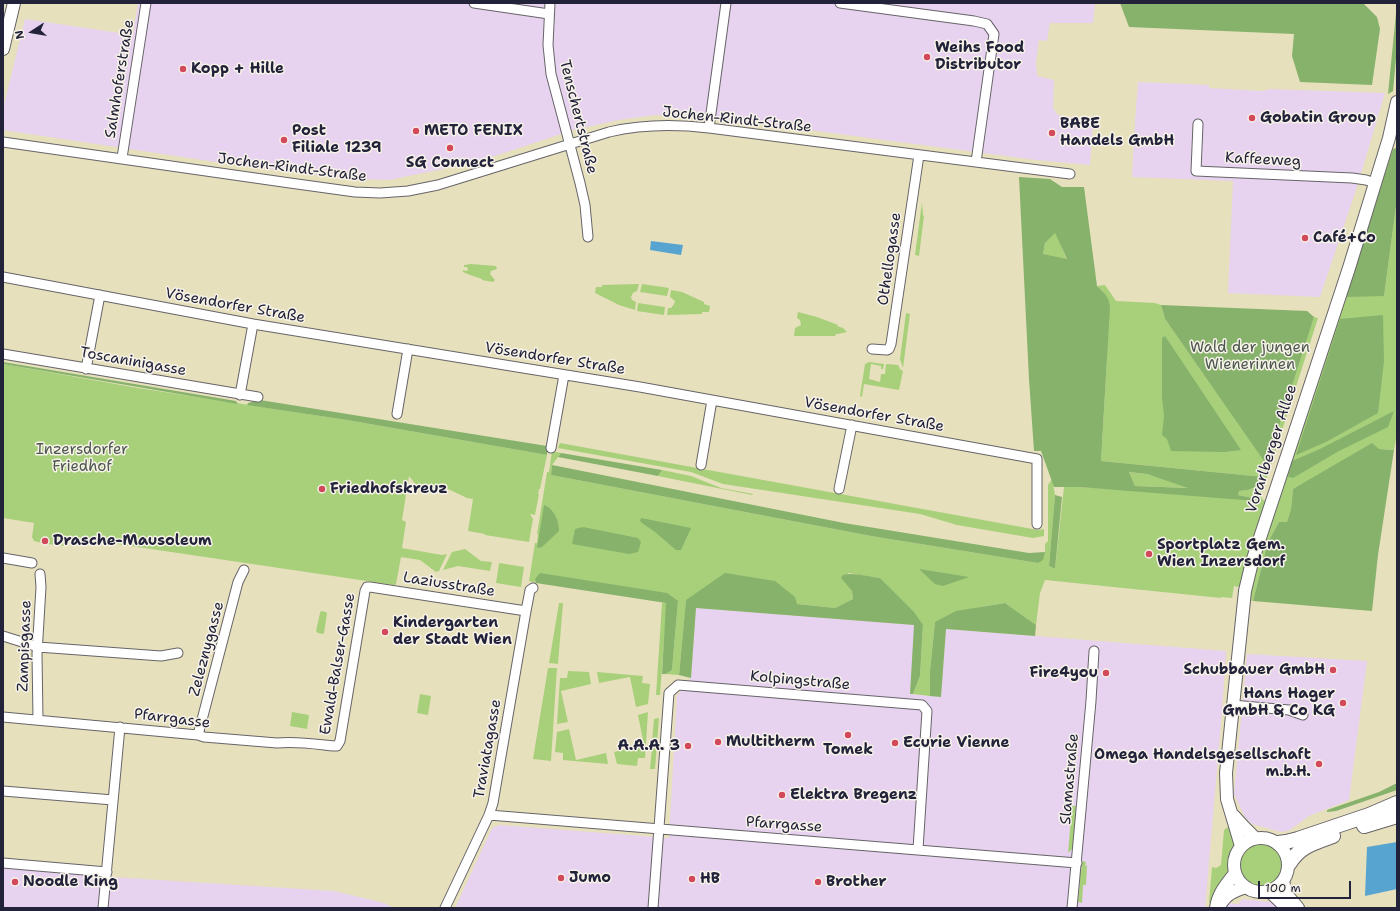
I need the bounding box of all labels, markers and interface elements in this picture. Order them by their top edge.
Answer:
north arrow [12,12,52,52]
street label: Salmhoferstraße [102,18,138,140]
text: N [12,29,28,40]
place label: Weihs Food Distributor [935,39,1024,74]
marker: Weihs Food Distributor [922,52,932,62]
street label: Tenschertstraße [555,58,601,176]
place label: Kopp + Hille [191,60,284,78]
marker: Kopp + Hille [178,64,188,74]
street label: Jochen-Rindt-Straße [661,103,813,137]
place label: Gobatin Group [1260,109,1376,127]
marker: Gobatin Group [1247,113,1257,123]
place label: BABE Handels GmbH [1060,115,1174,150]
place label: Post Filiale 1239 [292,122,382,157]
place label: METO FENIX [424,122,523,140]
marker: METO FENIX [411,126,421,136]
marker: BABE Handels GmbH [1047,128,1057,138]
marker: Post Filiale 1239 [279,135,289,145]
marker: SG Connect [445,143,455,153]
street label: Kaffeeweg [1225,149,1301,171]
street label: Jochen-Rindt-Straße [216,150,368,186]
place label: SG Connect [406,154,494,172]
street label: Othellogasse [875,211,905,307]
place label: Café+Co [1313,229,1376,247]
marker: Café+Co [1300,233,1310,243]
street label: Vösendorfer Straße [164,285,306,327]
street label: Vösendorfer Straße [484,339,626,379]
park label: Wald der jungen Wienerinnen [1190,339,1310,374]
street label: Toscaninigasse [78,344,188,380]
street label: Vorarlberger Allee [1243,383,1301,515]
street label: Vösendorfer Straße [803,394,945,436]
park label: Inzersdorfer Friedhof [36,441,128,476]
place label: Friedhofskreuz [330,480,448,498]
marker: Friedhofskreuz [317,484,327,494]
place label: Drasche-Mausoleum [53,532,212,550]
marker: Drasche-Mausoleum [40,536,50,546]
place label: Sportplatz Gem. Wien Inzersdorf [1157,536,1286,571]
marker: Sportplatz Gem. Wien Inzersdorf [1144,549,1154,559]
street label: Laziusstraße [402,569,496,601]
street label: Ewald-Balser-Gasse [317,592,359,736]
street label: Zampisgasse [14,600,36,692]
street label: Zeleznygasse [186,600,228,698]
place label: Kindergarten der Stadt Wien [393,614,512,649]
marker: Kindergarten der Stadt Wien [380,627,390,637]
place label: Schubbauer GmbH [1183,661,1325,679]
place label: Fire4you [1030,664,1098,682]
marker: Schubbauer GmbH [1328,665,1338,675]
street label: Kolpingstraße [749,668,851,694]
marker: Fire4you [1101,668,1111,678]
place label: Hans Hager GmbH & Co KG [1222,685,1335,720]
street label: Traviatagasse [470,698,506,800]
marker: Hans Hager GmbH & Co KG [1338,698,1348,708]
street label: Pfarrgasse [133,705,211,733]
marker: Tomek [843,730,853,740]
place label: Multitherm [726,733,815,751]
street label: Slamastraße [1057,733,1083,825]
place label: Ecurie Vienne [903,734,1010,752]
place label: A.A.A. 3 [618,737,680,755]
marker: Multitherm [713,737,723,747]
marker: Ecurie Vienne [890,738,900,748]
marker: A.A.A. 3 [683,741,693,751]
place label: Tomek [823,741,873,759]
place label: Omega Handelsgesellschaft m.b.H. [1094,746,1311,781]
marker: Omega Handelsgesellschaft m.b.H. [1314,759,1324,769]
place label: Elektra Bregenz [790,786,917,804]
marker: Elektra Bregenz [777,790,787,800]
street label: Pfarrgasse [745,813,823,837]
place label: Jumo [569,869,611,887]
place label: HB [700,870,720,888]
place label: Noodle King [23,873,118,891]
marker: Jumo [556,873,566,883]
place label: Brother [826,873,887,891]
scale bar [1260,873,1353,899]
marker: HB [687,874,697,884]
marker: Noodle King [10,877,20,887]
marker: Brother [813,877,823,887]
text: 100 m [1265,880,1301,896]

